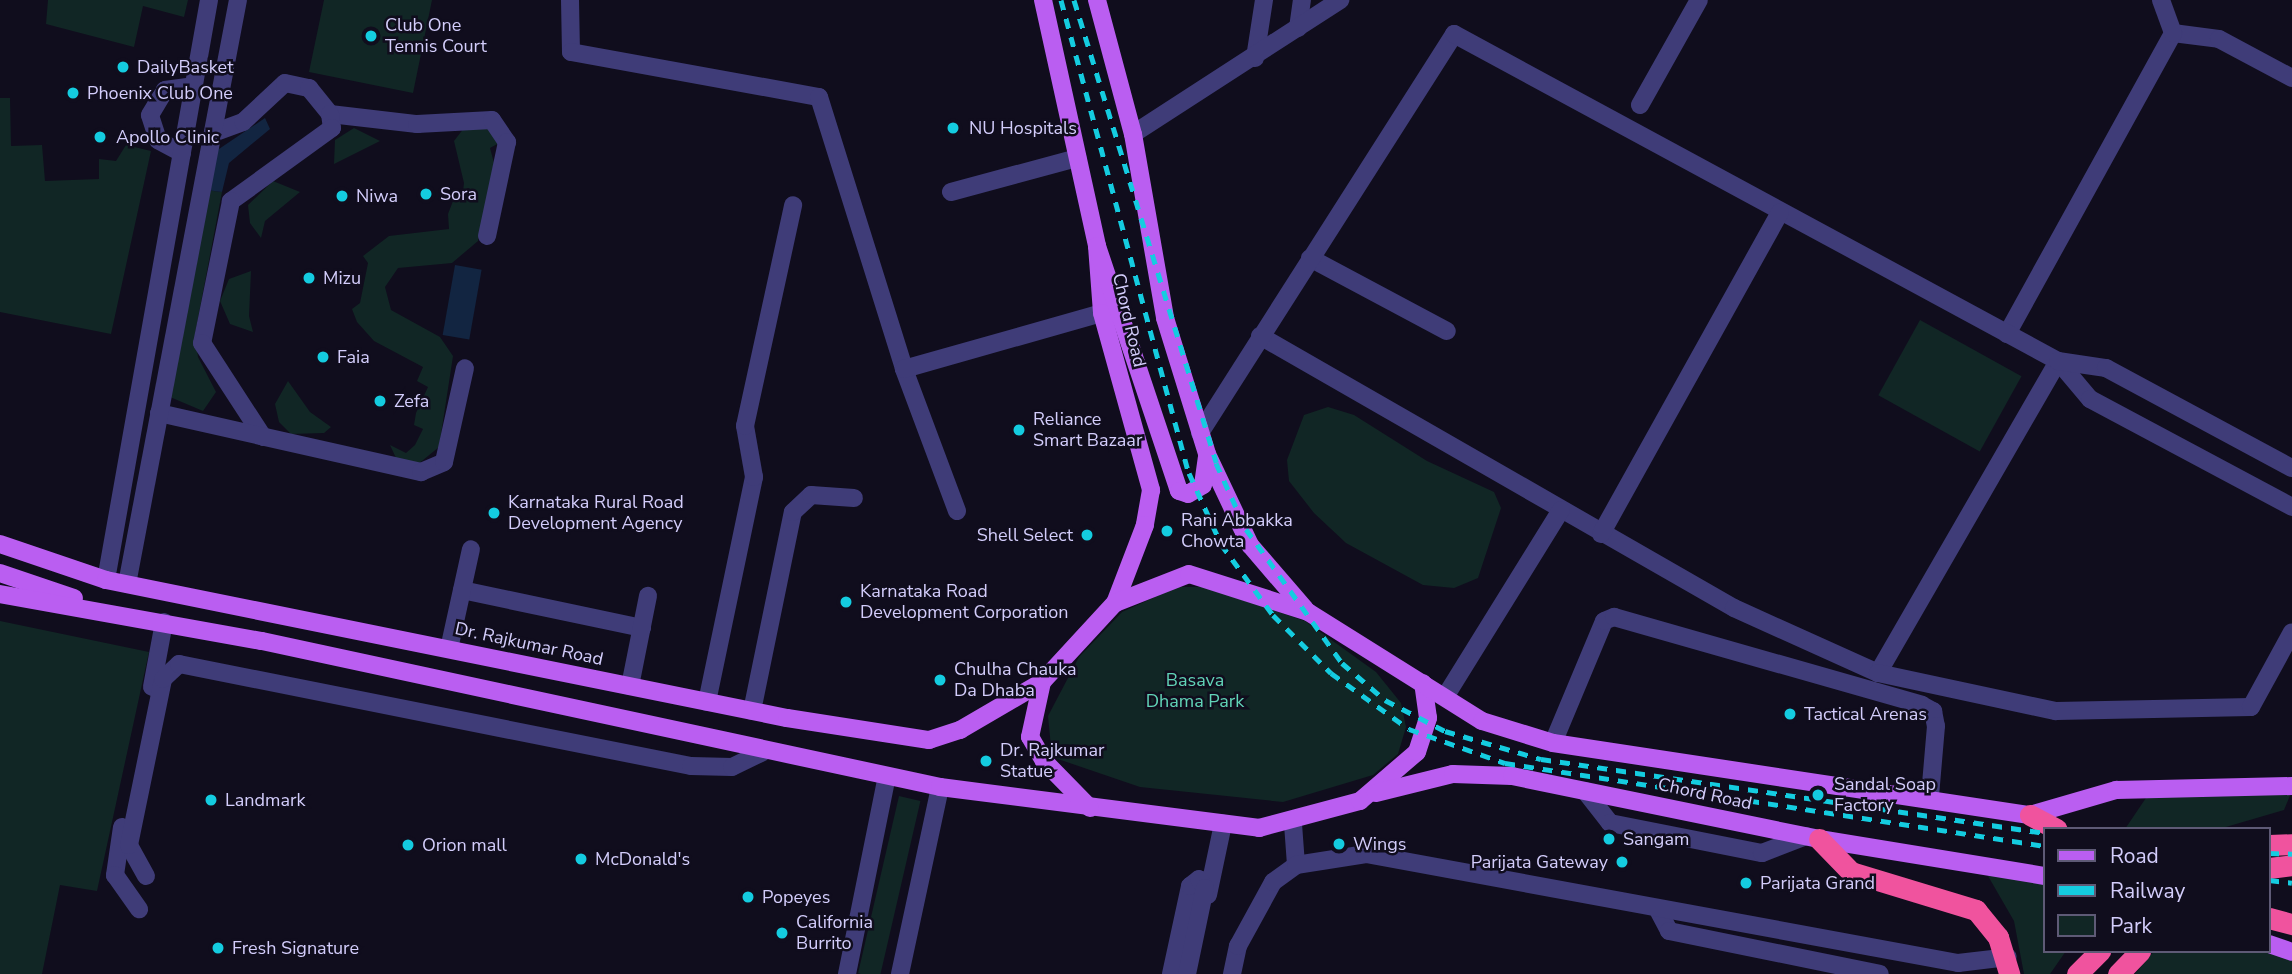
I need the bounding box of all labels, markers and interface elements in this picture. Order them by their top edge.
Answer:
place label: Club One Tennis Court [385,15,487,58]
marker: Club One Tennis Court [363,28,379,44]
place label: DailyBasket [137,56,233,78]
marker: DailyBasket [115,59,131,75]
place label: Phoenix Club One [87,82,233,104]
marker: Phoenix Club One [65,85,81,101]
place label: NU Hospitals [969,117,1077,139]
marker: NU Hospitals [943,118,963,138]
place label: Apollo Clinic [116,126,219,148]
marker: Apollo Clinic [90,127,110,147]
place label: Sora [440,183,477,205]
place label: Niwa [356,185,398,207]
marker: Sora [418,186,434,202]
marker: Niwa [334,188,350,204]
place label: Mizu [323,267,361,289]
marker: Mizu [301,270,317,286]
street label: Chord Road [1108,271,1150,369]
place label: Faia [337,346,370,368]
marker: Faia [315,349,331,365]
place label: Zefa [394,390,429,412]
marker: Zefa [372,393,388,409]
place label: Reliance Smart Bazaar [1033,409,1142,452]
marker: Reliance Smart Bazaar [1011,422,1027,438]
place label: Karnataka Rural Road Development Agency [508,492,684,534]
marker: Karnataka Rural Road Development Agency [486,505,502,521]
place label: Rani Abbakka Chowta [1181,510,1293,552]
marker: Rani Abbakka Chowta [1159,523,1175,539]
place label: Shell Select [977,524,1073,546]
marker: Shell Select [1079,527,1095,543]
place label: Karnataka Road Development Corporation [860,581,1068,624]
marker: Karnataka Road Development Corporation [838,594,854,610]
street label: Dr. Rajkumar Road [453,618,605,670]
place label: Chulha Chauka Da Dhaba [954,659,1077,702]
park label: Basava Dhama Park [1146,670,1244,712]
marker: Chulha Chauka Da Dhaba [932,672,948,688]
place label: Tactical Arenas [1804,703,1927,725]
marker: Tactical Arenas [1782,706,1798,722]
place label: Dr. Rajkumar Statue [1000,740,1104,782]
marker: Dr. Rajkumar Statue [978,753,994,769]
street label: Chord Road [1656,773,1754,815]
place label: Sandal Soap Factory [1834,774,1936,816]
marker: Sandal Soap Factory [1808,785,1828,805]
place label: Landmark [225,789,305,811]
marker: Landmark [203,792,219,808]
legend [2044,827,2271,953]
place label: Sangam [1623,828,1689,850]
marker: Sangam [1601,831,1617,847]
place label: Wings [1353,833,1406,855]
place label: Orion mall [422,834,507,856]
marker: Wings [1331,836,1347,852]
marker: Orion mall [400,837,416,853]
text: Road [2110,842,2159,870]
place label: McDonald's [595,848,690,870]
marker: McDonald's [573,851,589,867]
place label: Parijata Gateway [1471,851,1608,873]
marker: Parijata Gateway [1614,854,1630,870]
place label: Parijata Grand [1760,872,1875,894]
marker: Parijata Grand [1738,875,1754,891]
text: Railway [2110,877,2185,905]
place label: Popeyes [762,886,830,908]
marker: Popeyes [740,889,756,905]
place label: California Burrito [796,912,873,954]
text: Park [2110,912,2152,940]
marker: California Burrito [774,925,790,941]
place label: Fresh Signature [232,937,359,959]
marker: Fresh Signature [210,940,226,956]

